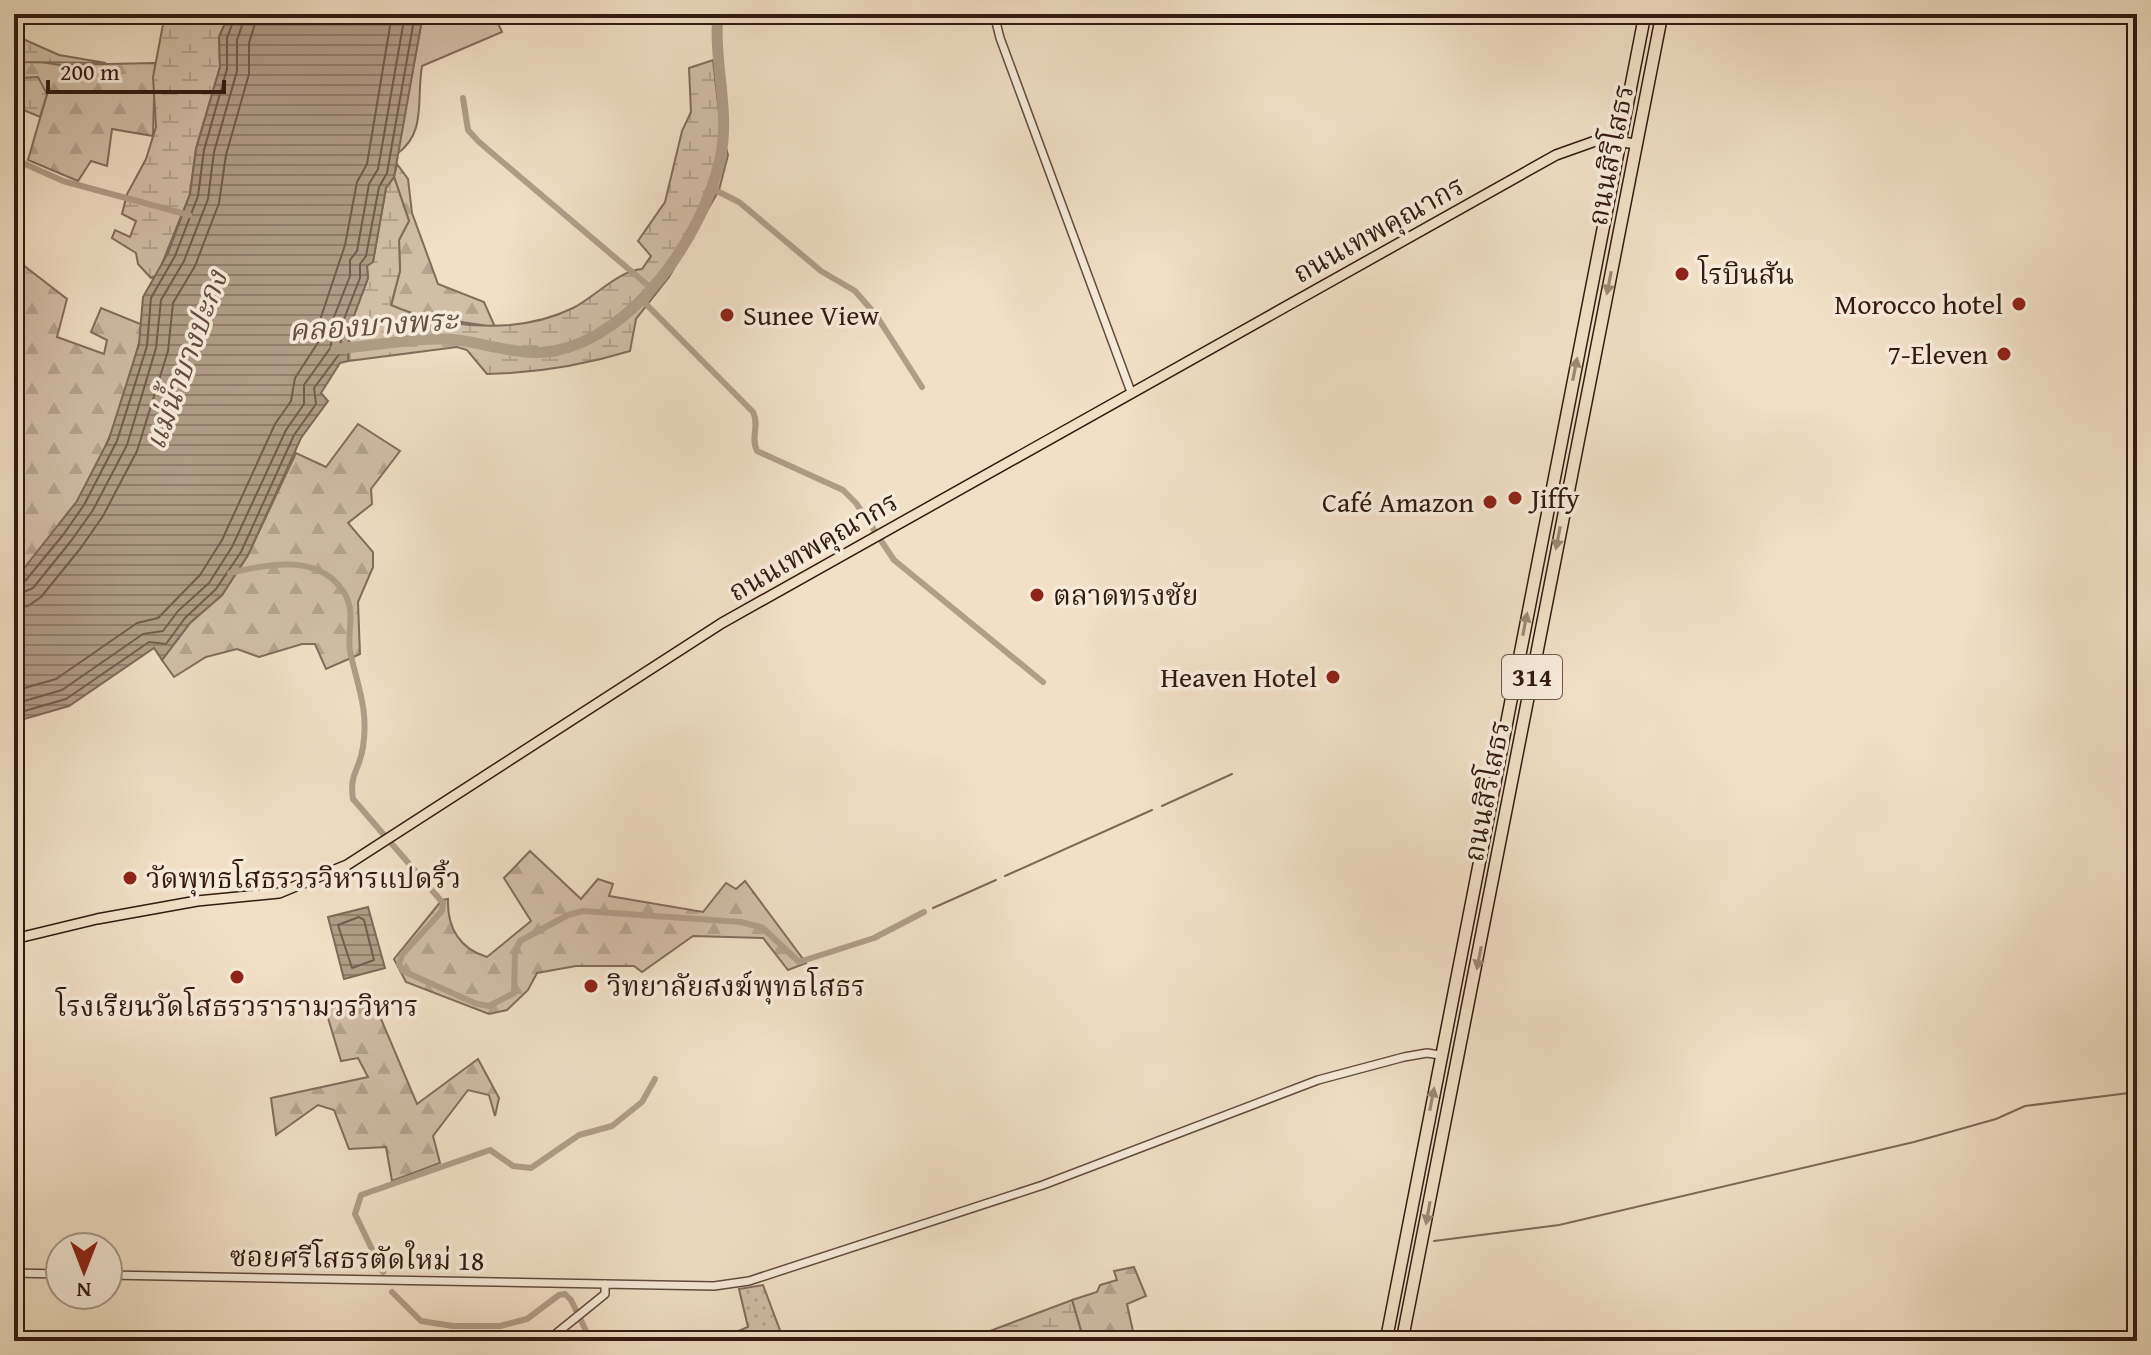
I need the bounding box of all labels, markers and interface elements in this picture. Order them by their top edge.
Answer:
scale bar [48,44,224,94]
text: 200 m [60,54,120,89]
street label: ถนนสิริโสธร [1576,81,1643,229]
street label: ถนนเทพคุณากร [1285,165,1471,293]
place label: โรบินสัน [1697,253,1794,294]
water label: แม่น้ำบางปะกง [132,263,238,455]
marker: โรบินสัน [1673,265,1691,283]
one-way arrow [1602,270,1614,295]
place label: Morocco hotel [1834,283,2003,324]
place label: Sunee View [743,294,879,335]
marker: Morocco hotel [2010,295,2028,313]
water label: คลองบางพระ [287,296,461,352]
marker: Sunee View [718,306,736,324]
place label: 7-Eleven [1888,333,1988,374]
marker: 7-Eleven [1995,345,2013,363]
one-way arrow [1569,356,1581,381]
place label: Jiffy [1528,477,1580,518]
street label: ถนนเทพคุณากร [720,480,905,611]
place label: Café Amazon [1322,481,1474,522]
marker: Jiffy [1506,489,1524,507]
marker: Café Amazon [1481,493,1499,511]
one-way arrow [1552,526,1564,551]
place label: ตลาดทรงชัย [1053,574,1198,615]
marker: ตลาดทรงชัย [1028,586,1046,604]
one-way arrow [1519,612,1531,637]
road number: 314 [1502,655,1562,699]
place label: Heaven Hotel [1160,656,1317,697]
marker: Heaven Hotel [1324,668,1342,686]
street label: ถนนสิริโสธร [1452,717,1519,865]
place label: วัดพุทธโสธรวรวิหารแปดริ้ว [146,857,461,898]
marker: วัดพุทธโสธรวรวิหารแปดริ้ว [121,869,139,887]
one-way arrow [1472,946,1484,971]
place label: วิทยาลัยสงฆ์พุทธโสธร [607,965,865,1006]
marker: โรงเรียนวัดโสธรวรารามวรวิหาร [228,968,246,986]
marker: วิทยาลัยสงฆ์พุทธโสธร [582,977,600,995]
place label: โรงเรียนวัดโสธรวรารามวรวิหาร [55,985,418,1026]
one-way arrow [1426,1087,1438,1112]
one-way arrow [1422,1201,1434,1226]
north arrow [44,1231,124,1311]
street label: ซอยศรีโสธรตัดใหม่ 18 [229,1235,485,1280]
text: N [76,1275,91,1307]

